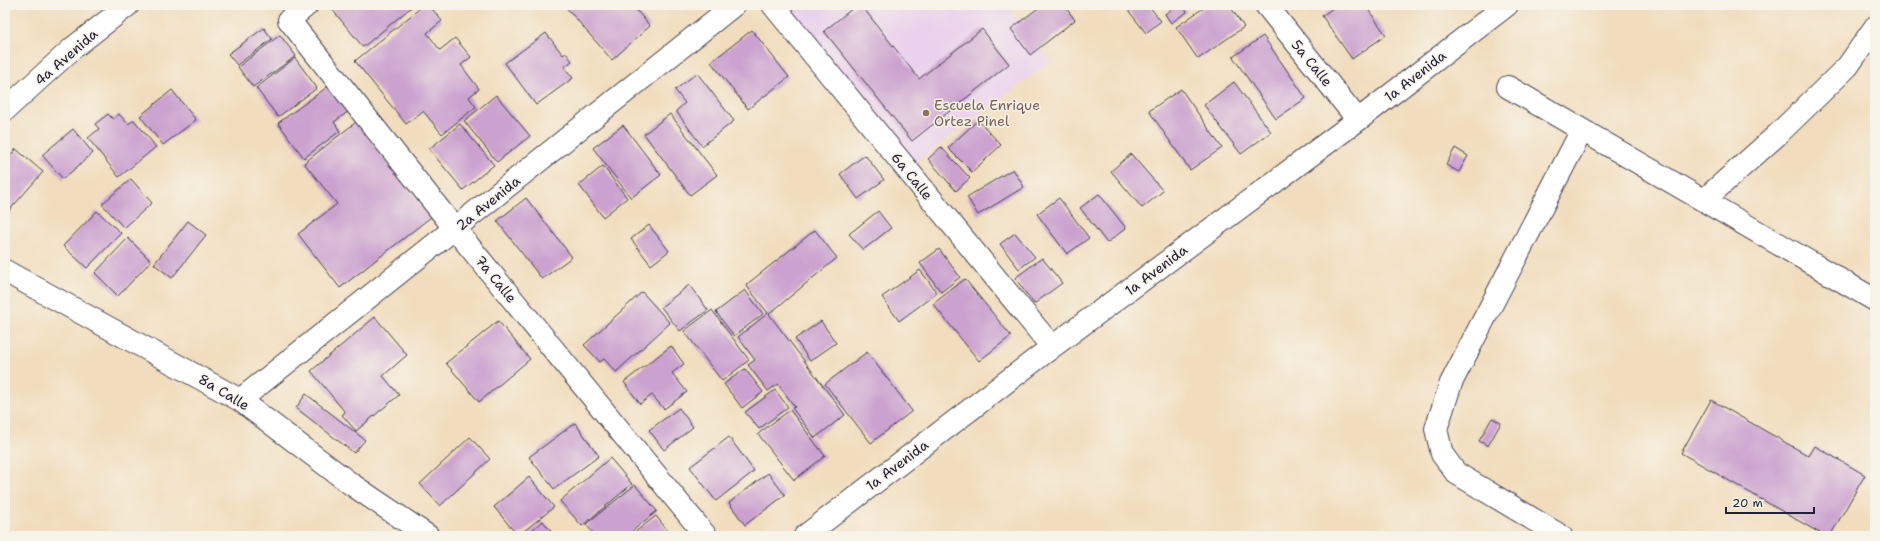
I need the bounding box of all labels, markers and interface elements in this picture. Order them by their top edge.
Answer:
street label: 4a Avenida [31,24,102,89]
street label: 5a Calle [1288,36,1336,90]
street label: 1a Avenida [1380,46,1450,106]
place label: Escuela Enrique Ortez Pinel [934,96,1040,130]
marker: Escuela Enrique Ortez Pinel [921,108,931,118]
street label: 6a Calle [887,148,937,204]
street label: 2a Avenida [452,171,524,234]
street label: 1a Avenida [1121,240,1191,299]
street label: 7a Calle [471,252,521,306]
street label: 8a Calle [195,370,253,414]
street label: 1a Avenida [862,435,932,494]
scale bar [1726,489,1814,515]
text: 20 m [1732,495,1763,511]

